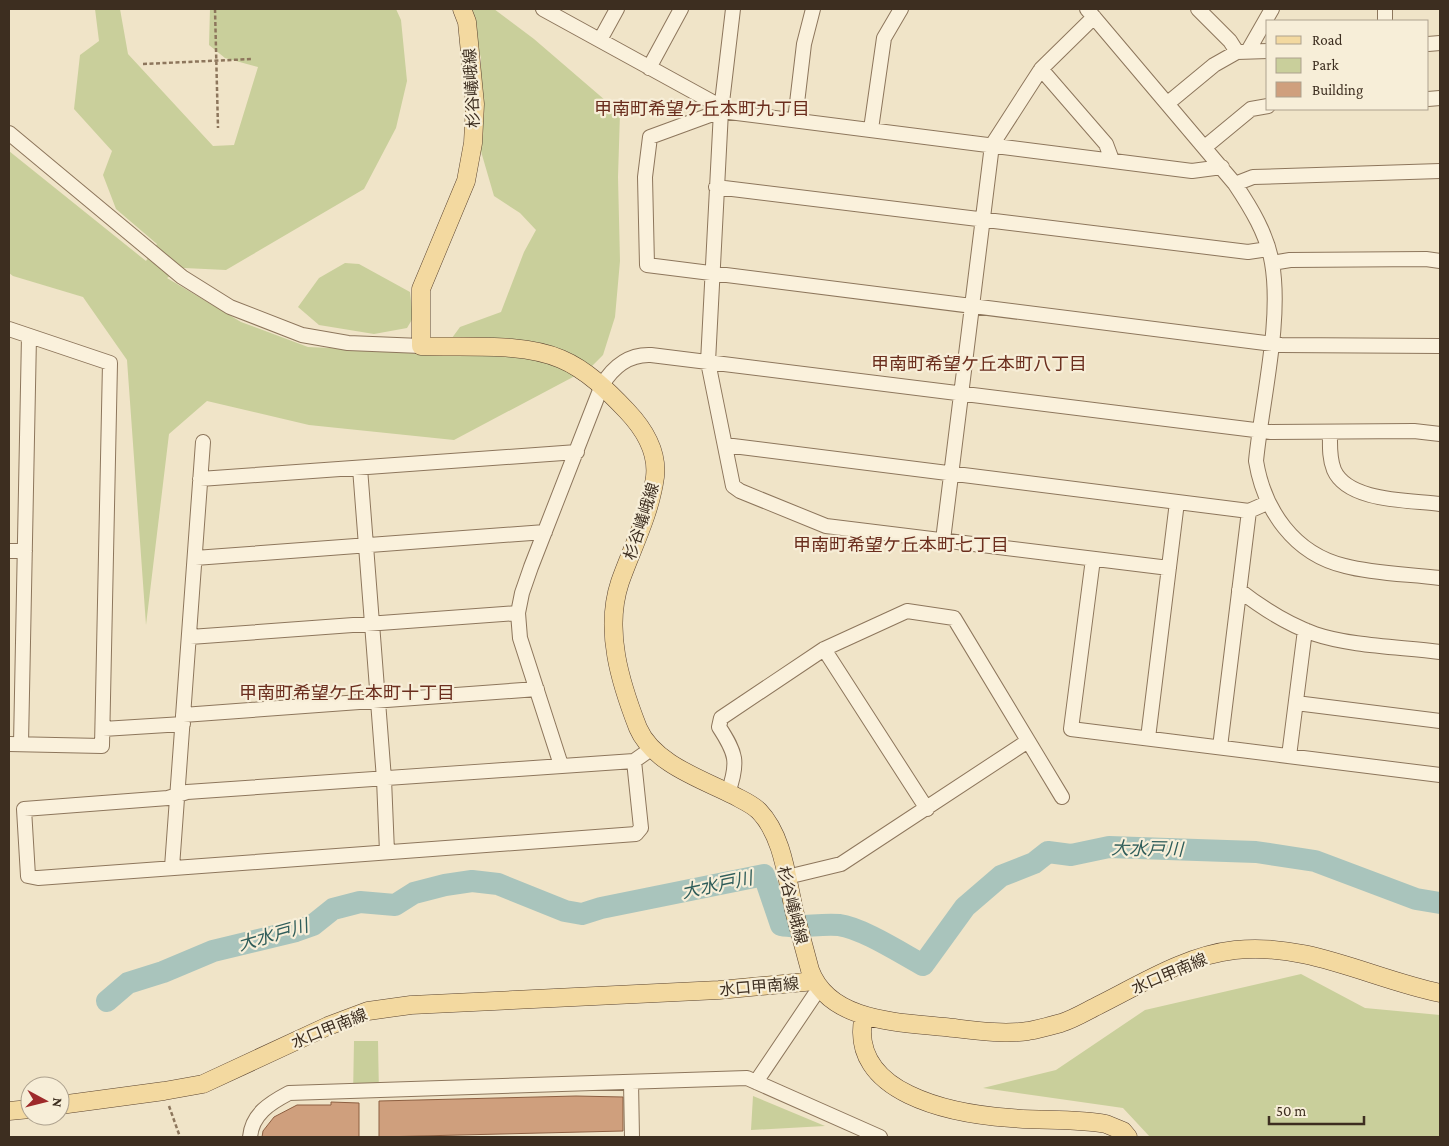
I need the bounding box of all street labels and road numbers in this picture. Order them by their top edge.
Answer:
street label: 杉谷嶬峨線 [461,48,482,128]
street label: 杉谷嶬峨線 [621,480,662,562]
street label: 杉谷嶬峨線 [775,864,810,946]
street label: 水口甲南線 [1129,950,1209,997]
street label: 水口甲南線 [718,975,800,998]
street label: 水口甲南線 [289,1006,369,1051]

